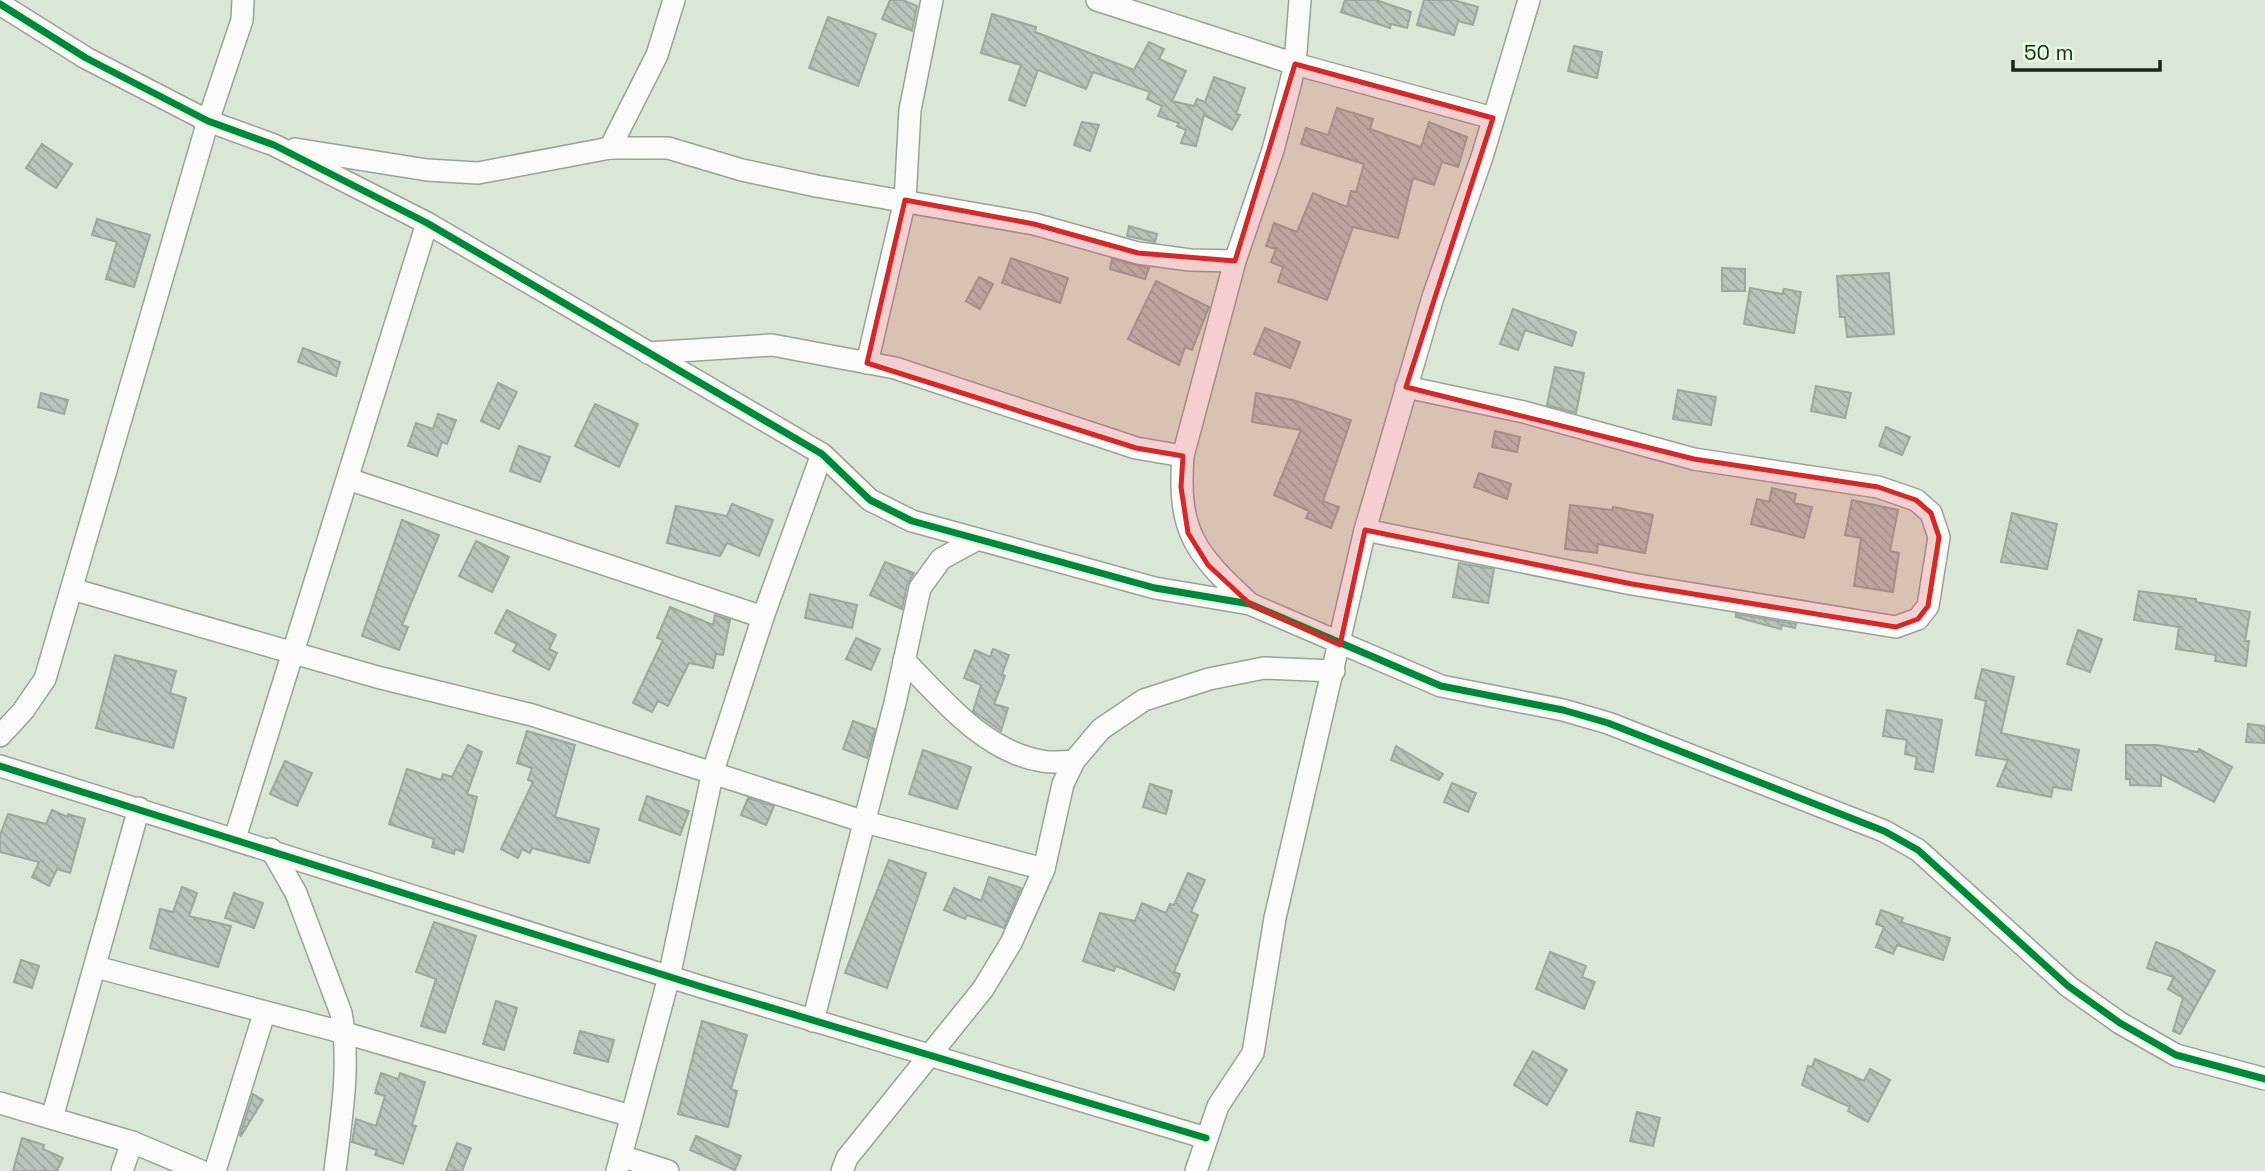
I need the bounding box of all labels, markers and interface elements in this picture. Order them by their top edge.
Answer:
scale bar [2013,28,2160,72]
text: 50 m [2024,39,2074,66]

